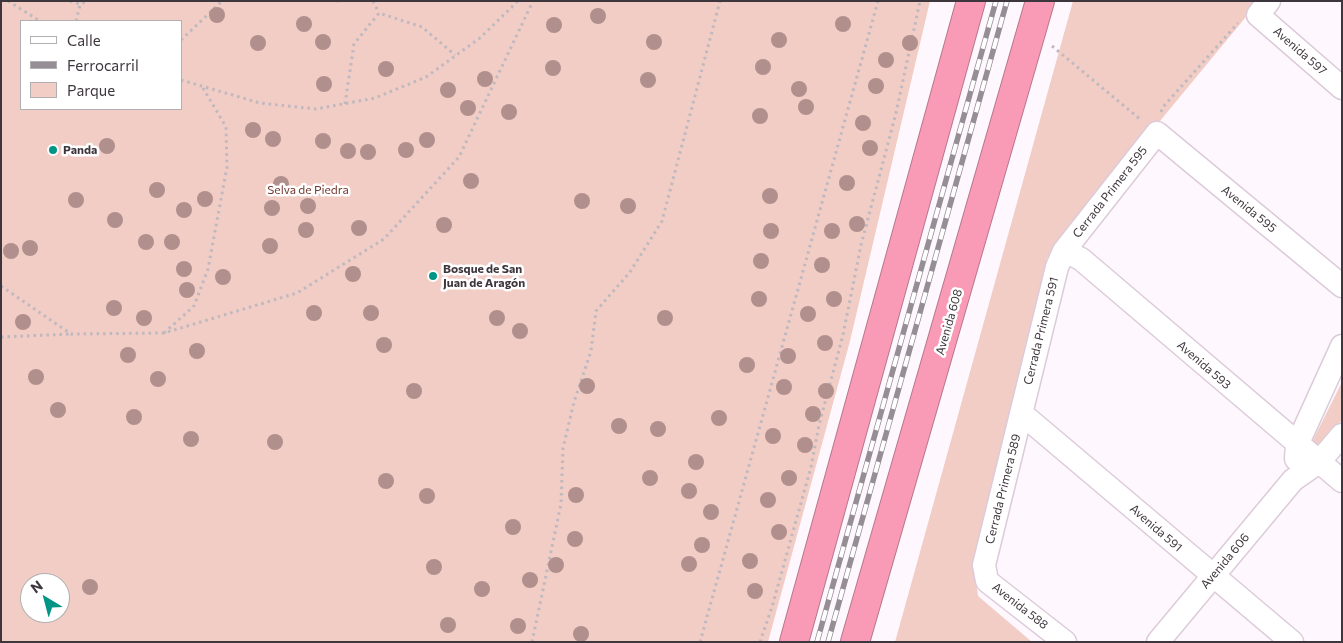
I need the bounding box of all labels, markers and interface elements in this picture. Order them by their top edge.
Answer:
legend [20,20,182,110]
street label: Avenida 597 [1270,24,1330,78]
text: Calle [67,31,101,49]
text: Ferrocarril [67,56,139,74]
text: Parque [67,81,115,99]
place label: Panda [63,143,97,157]
street label: Cerrada Primera 595 [1070,143,1150,241]
marker: Panda [47,144,59,156]
street label: Avenida 595 [1219,182,1279,236]
park label: Selva de Piedra [267,183,349,197]
place label: Bosque de San Juan de Aragón [443,262,525,290]
marker: Bosque de San Juan de Aragón [427,270,439,282]
street label: Cerrada Primera 591 [1021,276,1061,386]
street label: Avenida 608 [933,287,965,357]
street label: Avenida 593 [1174,338,1234,392]
street label: Cerrada Primera 589 [982,433,1024,545]
street label: Avenida 591 [1127,501,1185,555]
street label: Avenida 606 [1198,530,1252,592]
north arrow [20,573,70,623]
text: N [27,576,46,596]
street label: Avenida 588 [989,580,1051,632]

